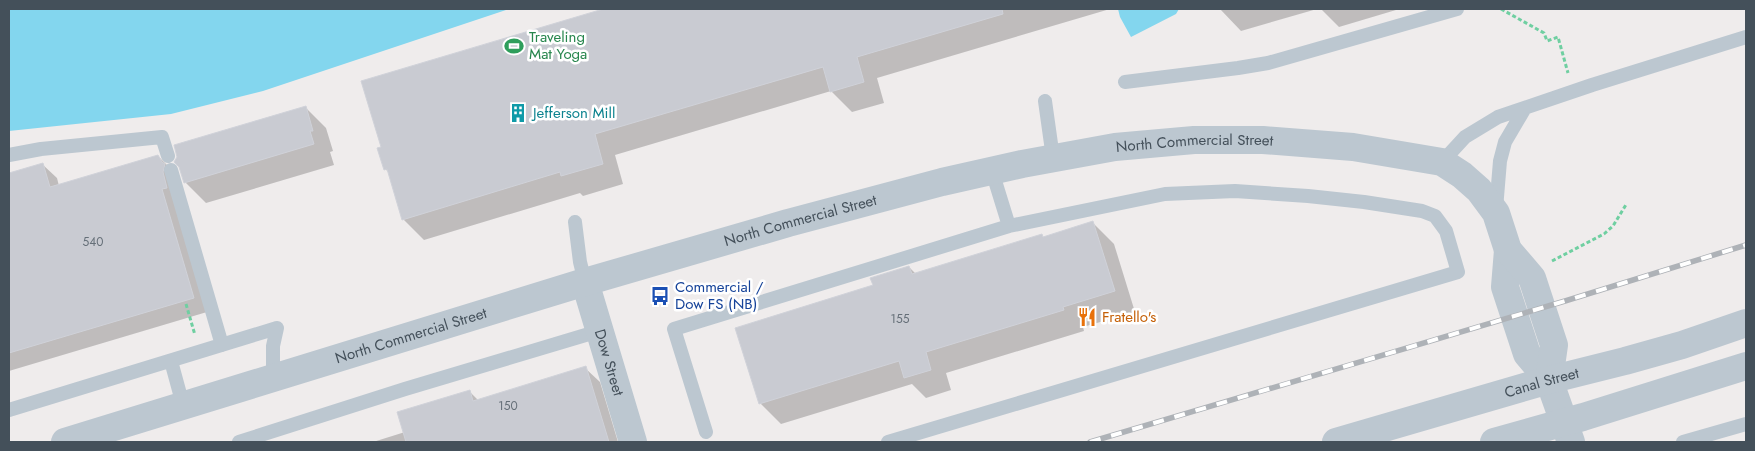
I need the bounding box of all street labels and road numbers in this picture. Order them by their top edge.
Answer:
street label: North Commercial Street [1115,129,1274,158]
street label: North Commercial Street [721,189,880,252]
street label: North Commercial Street [332,302,490,369]
street label: Dow Street [589,326,630,399]
street label: Canal Street [1502,362,1582,403]

